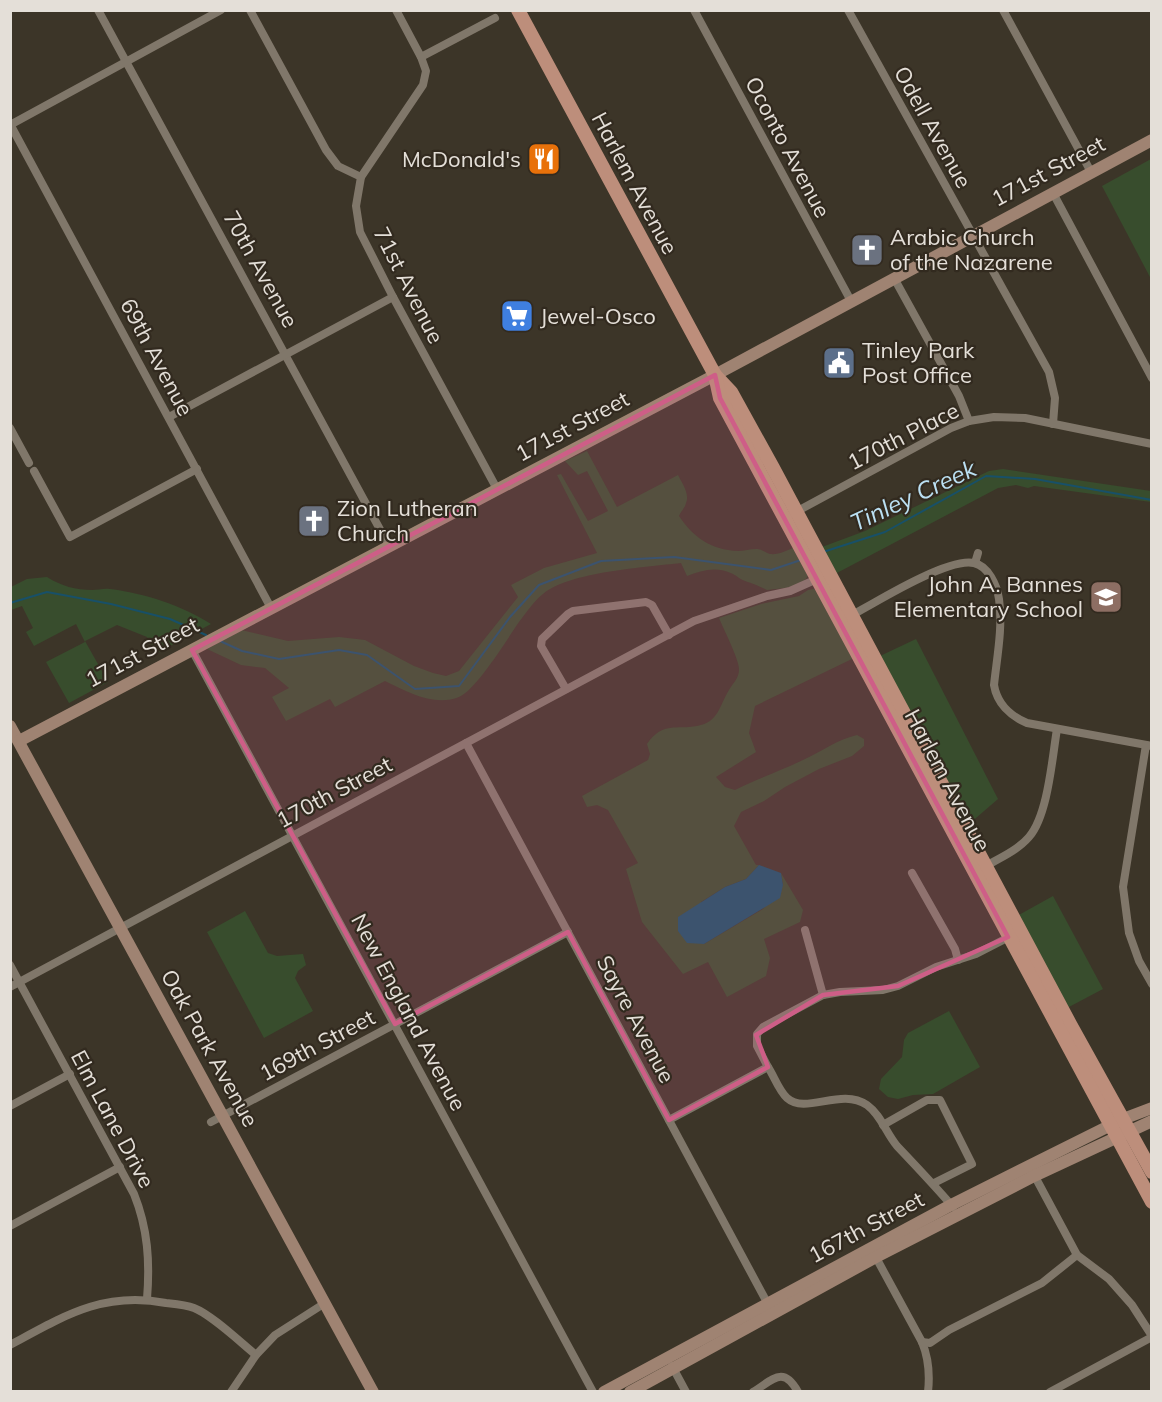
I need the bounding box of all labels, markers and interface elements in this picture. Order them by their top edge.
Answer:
street label: Odell Avenue [888,61,978,193]
street label: Oconto Avenue [739,72,837,222]
street label: Harlem Avenue [586,107,684,259]
street label: 171st Street [986,129,1110,213]
restaurant icon: McDonald's [526,141,562,177]
place label: McDonald's [402,145,521,173]
street label: 70th Avenue [217,206,305,332]
street label: 71st Avenue [368,222,450,348]
place label: Arabic Church of the Nazarene [890,223,1053,276]
church icon: Arabic Church of the Nazarene [849,232,885,268]
street label: 69th Avenue [114,293,200,421]
supermarket icon: Jewel-Osco [499,298,535,334]
place label: Jewel-Osco [540,302,656,330]
place label: Tinley Park Post Office [862,336,975,389]
public building icon: Tinley Park Post Office [821,345,857,381]
street label: 171st Street [510,384,634,468]
street label: 170th Place [843,396,963,476]
water label: Tinley Creek [845,453,981,537]
place label: Zion Lutheran Church [337,494,478,547]
church icon: Zion Lutheran Church [296,503,332,539]
place label: John A. Bannes Elementary School [894,570,1083,623]
school or university icon: John A. Bannes Elementary School [1088,579,1124,615]
street label: 171st Street [80,610,204,694]
street label: Harlem Avenue [899,704,997,856]
street label: 170th Street [271,750,397,834]
street label: New England Avenue [345,909,473,1115]
street label: Sayre Avenue [591,950,681,1088]
street label: Oak Park Avenue [155,964,265,1132]
street label: 169th Street [254,1003,380,1087]
street label: Elm Lane Drive [65,1045,161,1193]
street label: 167th Street [803,1185,929,1269]

